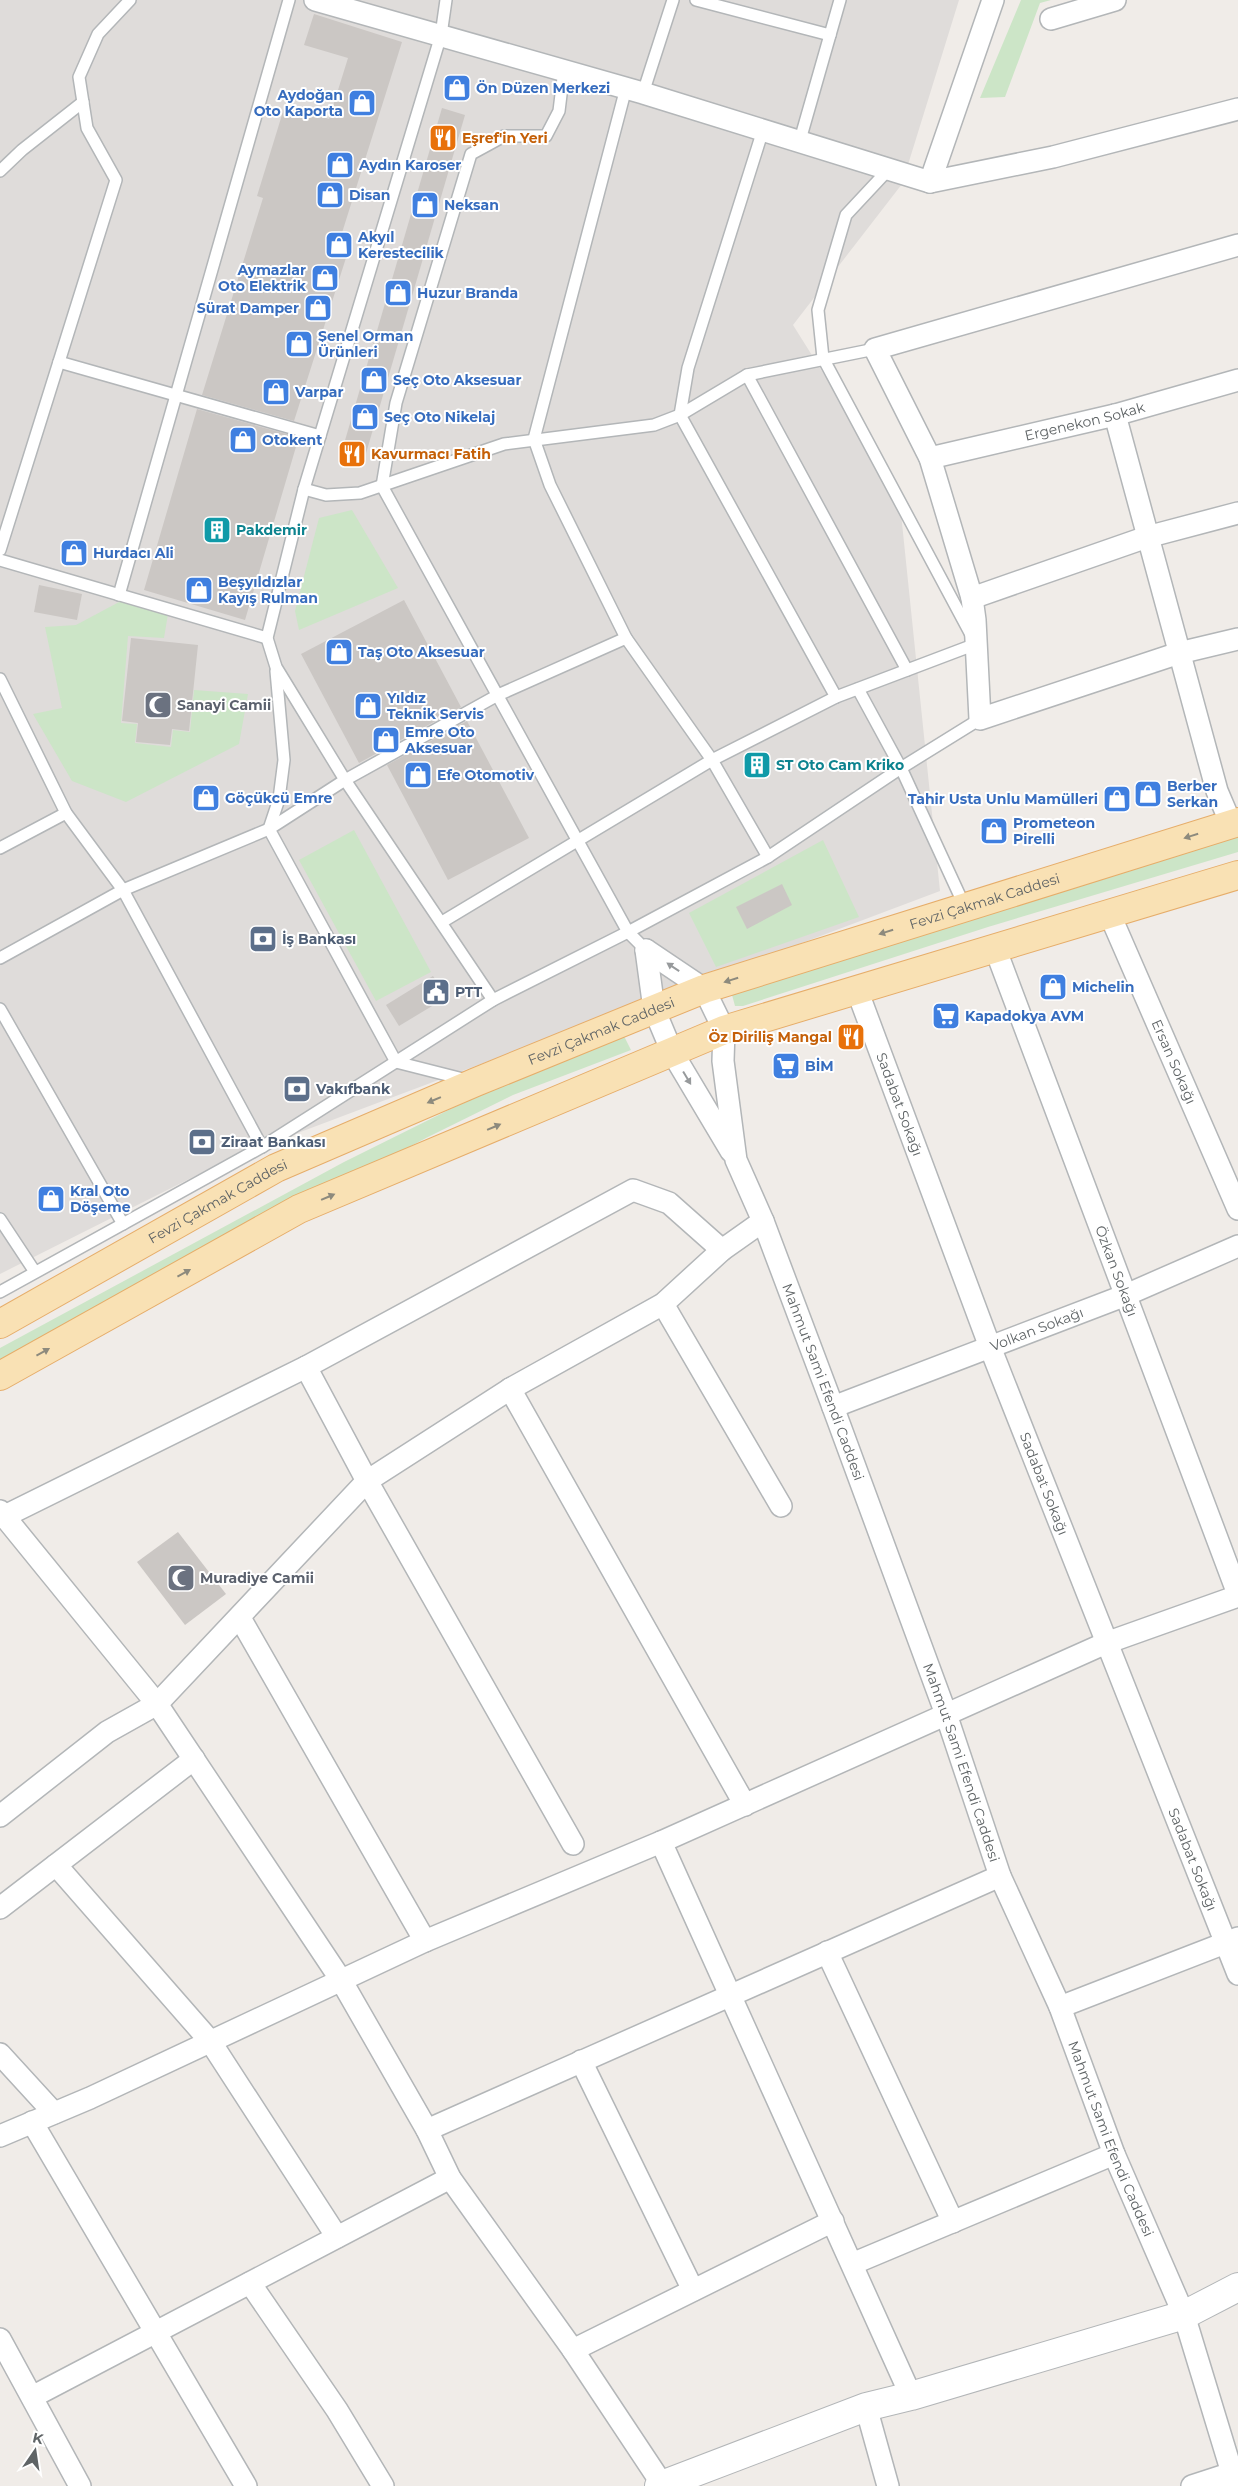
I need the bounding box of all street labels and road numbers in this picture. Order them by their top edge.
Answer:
street label: Ergenekon Sokak [1023,398,1148,445]
street label: Fevzi Çakmak Caddesi [907,869,1062,933]
street label: Fevzi Çakmak Caddesi [525,993,677,1069]
street label: Ersan Sokağı [1148,1017,1200,1107]
street label: Sadabat Sokağı [872,1050,927,1159]
street label: Fevzi Çakmak Caddesi [145,1155,290,1247]
street label: Özkan Sokağı [1091,1223,1142,1319]
street label: Mahmut Sami Efendi Caddesi [778,1281,868,1483]
street label: Volkan Sokağı [987,1303,1086,1355]
street label: Sadabat Sokağı [1016,1430,1072,1538]
street label: Mahmut Sami Efendi Caddesi [919,1661,1004,1864]
street label: Sadabat Sokağı [1164,1805,1221,1913]
street label: Mahmut Sami Efendi Caddesi [1064,2038,1158,2239]

